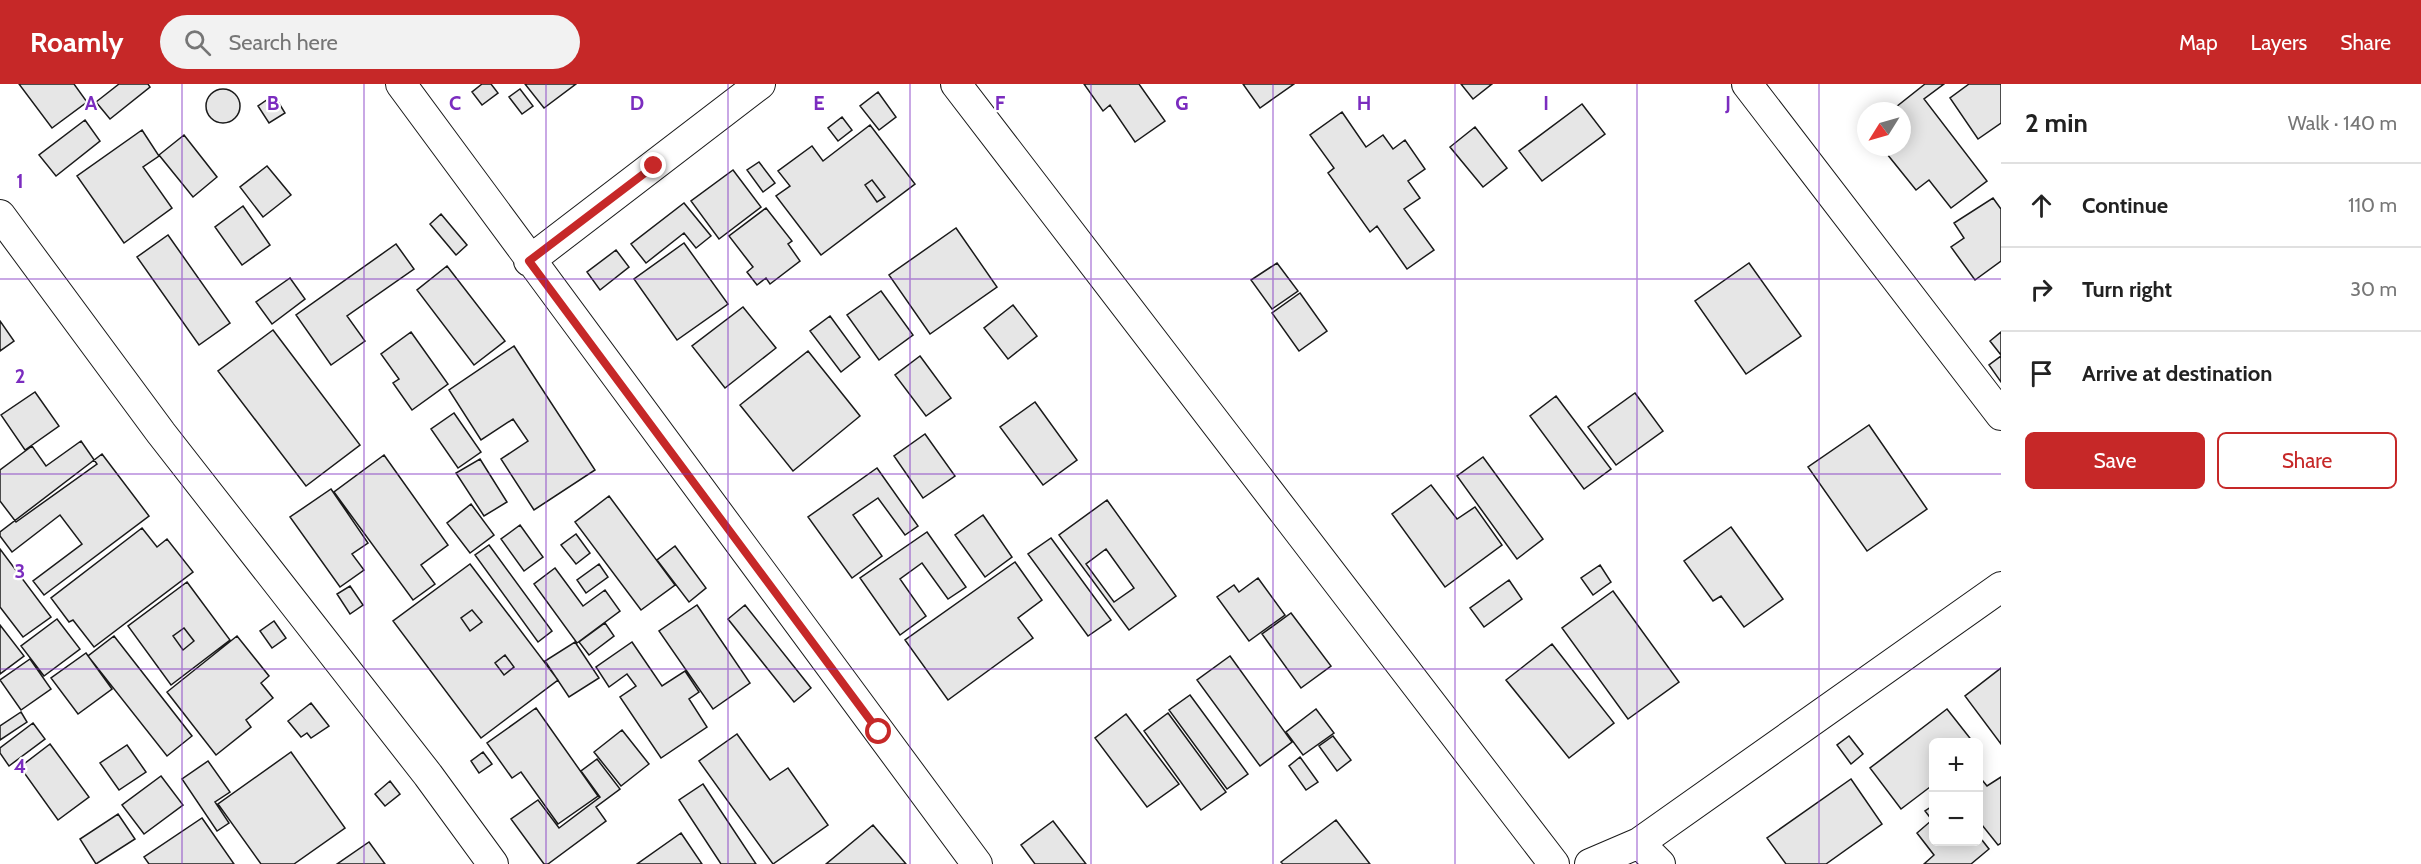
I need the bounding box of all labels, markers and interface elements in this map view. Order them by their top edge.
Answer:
search box [160,15,580,69]
text: Roamly [30,25,124,59]
icon: search [181,26,214,59]
text: Search here [229,29,338,56]
text: Map [2179,30,2218,55]
text: Layers [2251,30,2307,55]
text: Share [2340,30,2391,55]
text: A [85,91,98,115]
text: B [267,91,279,115]
text: C [449,91,461,115]
text: D [630,91,644,115]
text: E [813,91,825,115]
text: F [995,91,1006,115]
text: G [1175,91,1189,115]
text: H [1357,91,1371,115]
text: I [1543,91,1549,115]
text: J [1724,91,1731,115]
north arrow [1857,102,1911,156]
text: 2 min [2025,107,2088,139]
text: Walk · 140 m [2288,111,2397,135]
route end [640,152,666,178]
text: 1 [16,169,24,193]
icon: ahead [2025,189,2058,222]
text: Continue [2082,192,2168,219]
text: 110 m [2348,193,2397,217]
icon: right [2025,273,2058,306]
text: Turn right [2082,276,2172,303]
text: 30 m [2350,277,2397,301]
icon: arrive [2025,357,2058,390]
text: Arrive at destination [2082,360,2272,387]
text: 2 [15,364,25,388]
button: Save [2025,432,2205,489]
button: Share [2217,432,2397,489]
text: 3 [15,559,25,583]
route start [865,718,891,744]
map controls [1929,738,1983,846]
button: + [1929,738,1983,792]
text: 4 [14,754,26,778]
button: − [1929,792,1983,846]

